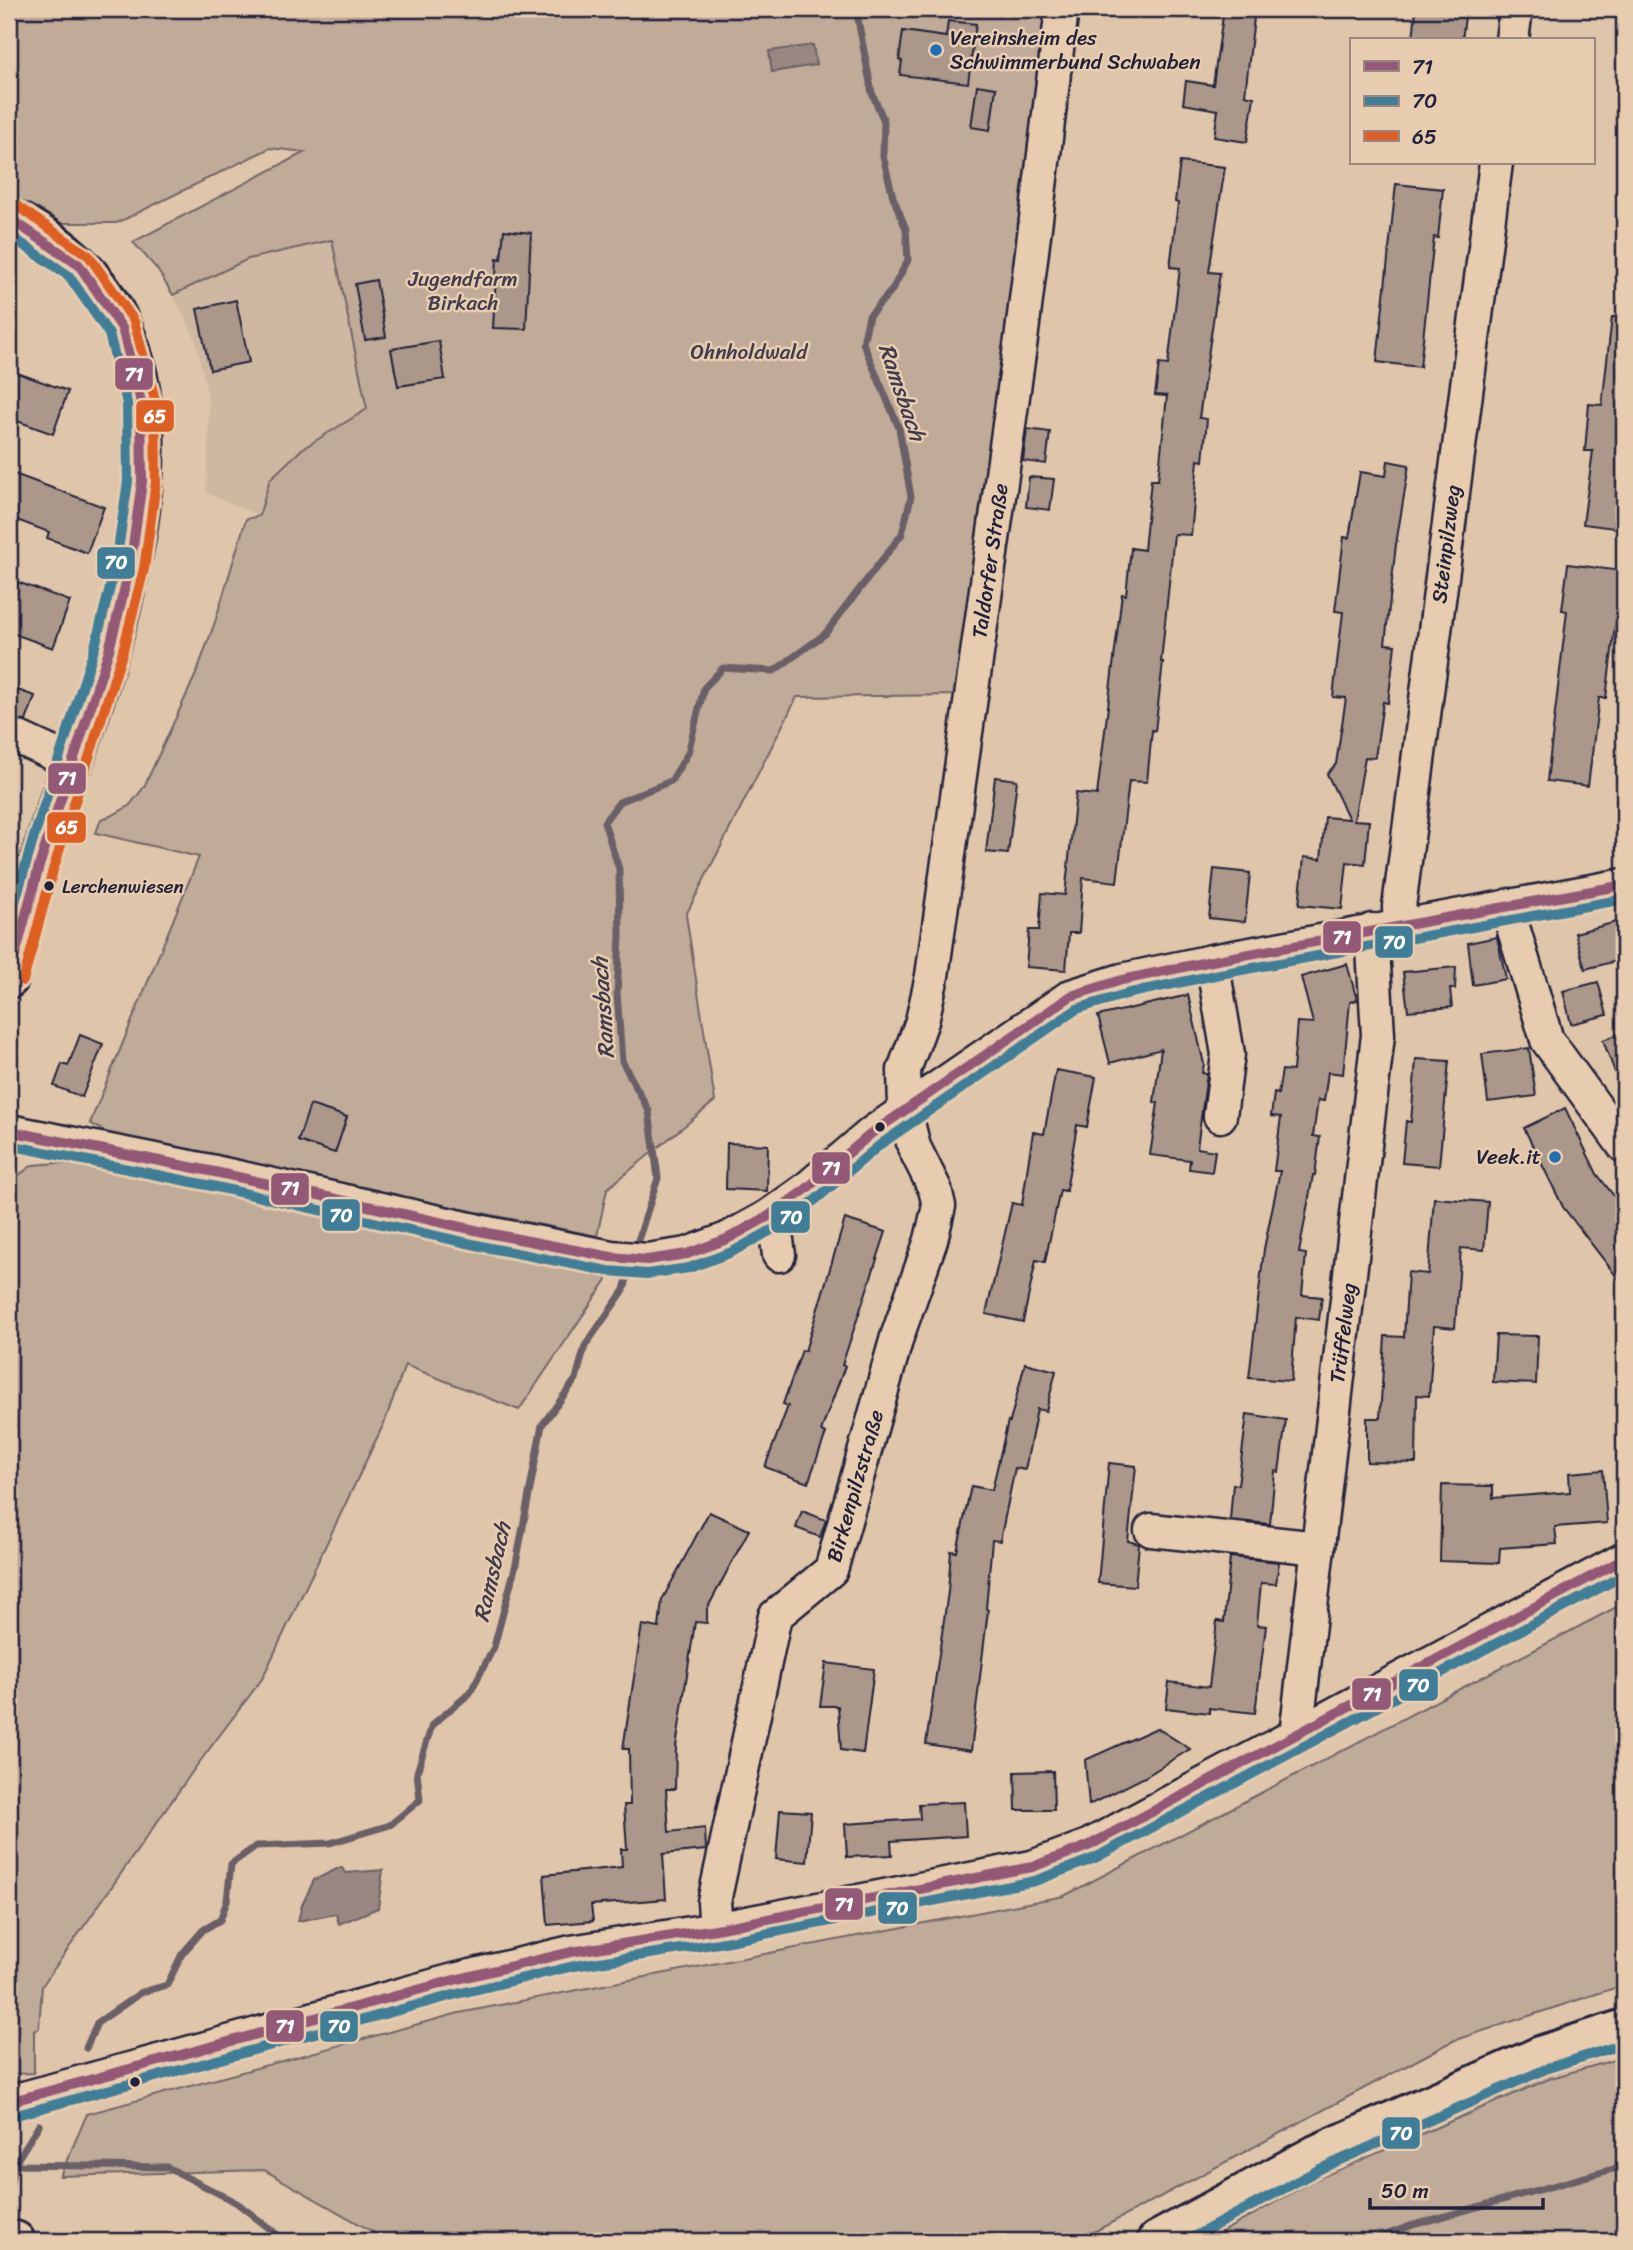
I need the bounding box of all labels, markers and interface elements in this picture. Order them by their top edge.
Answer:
place label: Vereinsheim des Schwimmerbund Schwaben [950,19,1201,81]
legend [1350,38,1594,164]
marker: Vereinsheim des Schwimmerbund Schwaben [928,42,944,58]
text: 71 [1412,48,1433,86]
text: 70 [1412,82,1437,120]
text: 65 [1412,118,1437,156]
park label: Jugendfarm Birkach [407,260,518,322]
park label: Ohnholdwald [691,333,809,371]
water label: Ramsbach [866,338,938,448]
line badge: 71 [114,357,154,391]
text: 71 [124,358,144,391]
line badge: 65 [135,399,175,433]
text: 65 [143,400,167,433]
street label: Taldorfer Straße [960,481,1020,641]
street label: Steinpilzweg [1420,482,1472,605]
line badge: 70 [96,546,136,580]
text: 70 [105,546,127,579]
line badge: 71 [47,762,87,795]
text: 71 [57,762,77,795]
line badge: 65 [46,811,87,844]
text: 65 [55,811,79,844]
place label: Lerchenwiesen [62,870,184,903]
marker: Lerchenwiesen [42,879,56,893]
line badge: 71 [1322,920,1362,954]
text: 71 [1332,921,1352,954]
line badge: 70 [1374,925,1414,959]
text: 70 [1383,926,1405,959]
water label: Ramsbach [579,954,627,1060]
unlabelled marker [873,1120,887,1134]
place label: Veek.it [1476,1138,1541,1176]
marker: Veek.it [1547,1149,1563,1165]
line badge: 71 [811,1151,851,1185]
text: 71 [821,1152,841,1185]
line badge: 71 [270,1172,310,1206]
text: 71 [280,1172,300,1205]
line badge: 70 [321,1198,361,1232]
text: 70 [330,1199,352,1232]
line badge: 70 [770,1200,811,1234]
text: 70 [780,1201,802,1234]
street label: Trüffelweg [1318,1280,1368,1385]
street label: Birkenpilzstraße [815,1405,895,1567]
water label: Ramsbach [461,1516,524,1626]
line badge: 70 [1398,1668,1439,1702]
text: 70 [1407,1669,1429,1702]
line badge: 71 [1351,1677,1392,1711]
text: 71 [1362,1678,1382,1711]
line badge: 71 [824,1887,864,1921]
text: 71 [834,1888,854,1921]
line badge: 70 [877,1891,918,1925]
text: 70 [886,1892,908,1925]
line badge: 71 [265,2009,305,2043]
text: 71 [275,2010,295,2043]
line badge: 70 [319,2010,359,2043]
text: 70 [328,2010,350,2043]
unlabelled marker [128,2075,142,2089]
line badge: 70 [1381,2116,1421,2150]
text: 70 [1390,2117,1412,2150]
scale bar [1370,2166,1544,2210]
text: 50 m [1381,2172,1429,2210]

